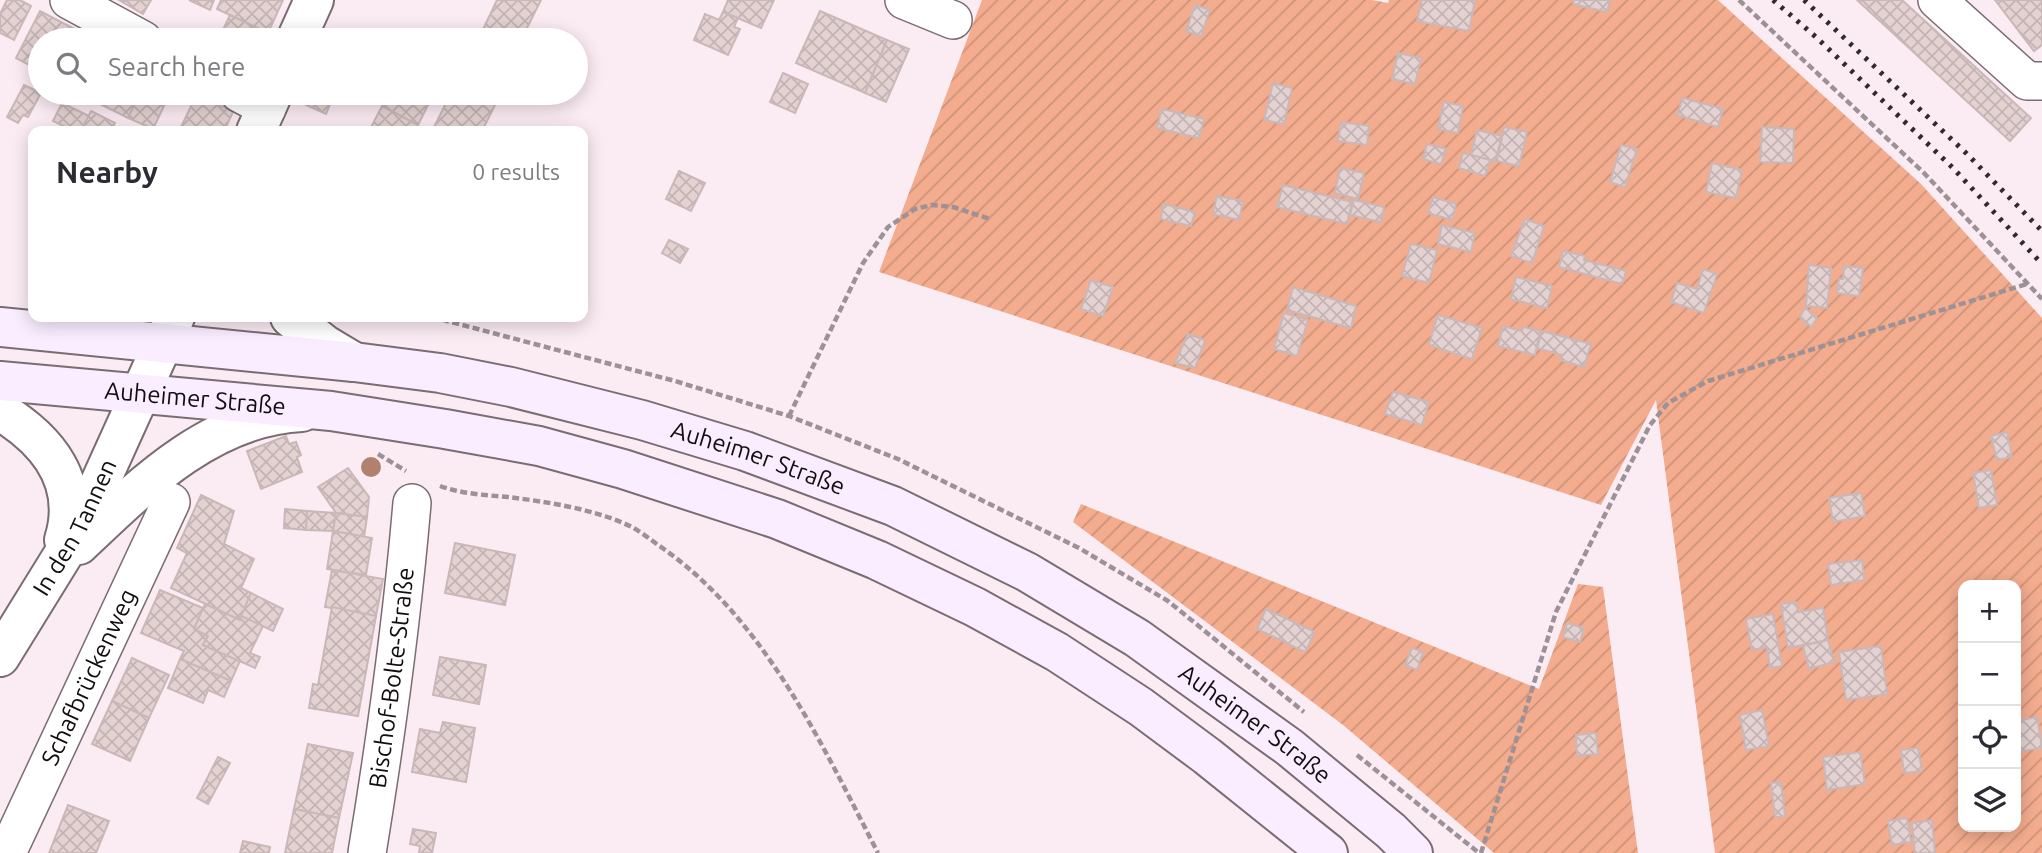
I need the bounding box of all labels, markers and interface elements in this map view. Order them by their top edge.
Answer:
search box [28,28,588,105]
icon: search [52,48,90,86]
text: Search here [108,52,245,81]
text: Nearby [56,155,158,189]
text: 0 results [472,159,560,184]
street label: Auheimer Straße [103,377,287,420]
street label: Auheimer Straße [668,416,849,500]
street label: In den Tannen [27,455,122,600]
street label: Bischof-Bolte-Straße [363,566,419,790]
map controls [1958,580,2021,832]
button: + [1958,580,2021,643]
street label: Schafbrückenweg [36,585,141,769]
button: − [1958,643,2021,706]
street label: Auheimer Straße [1174,659,1336,789]
button: locate [1958,706,2021,769]
button: layers [1958,769,2021,832]

